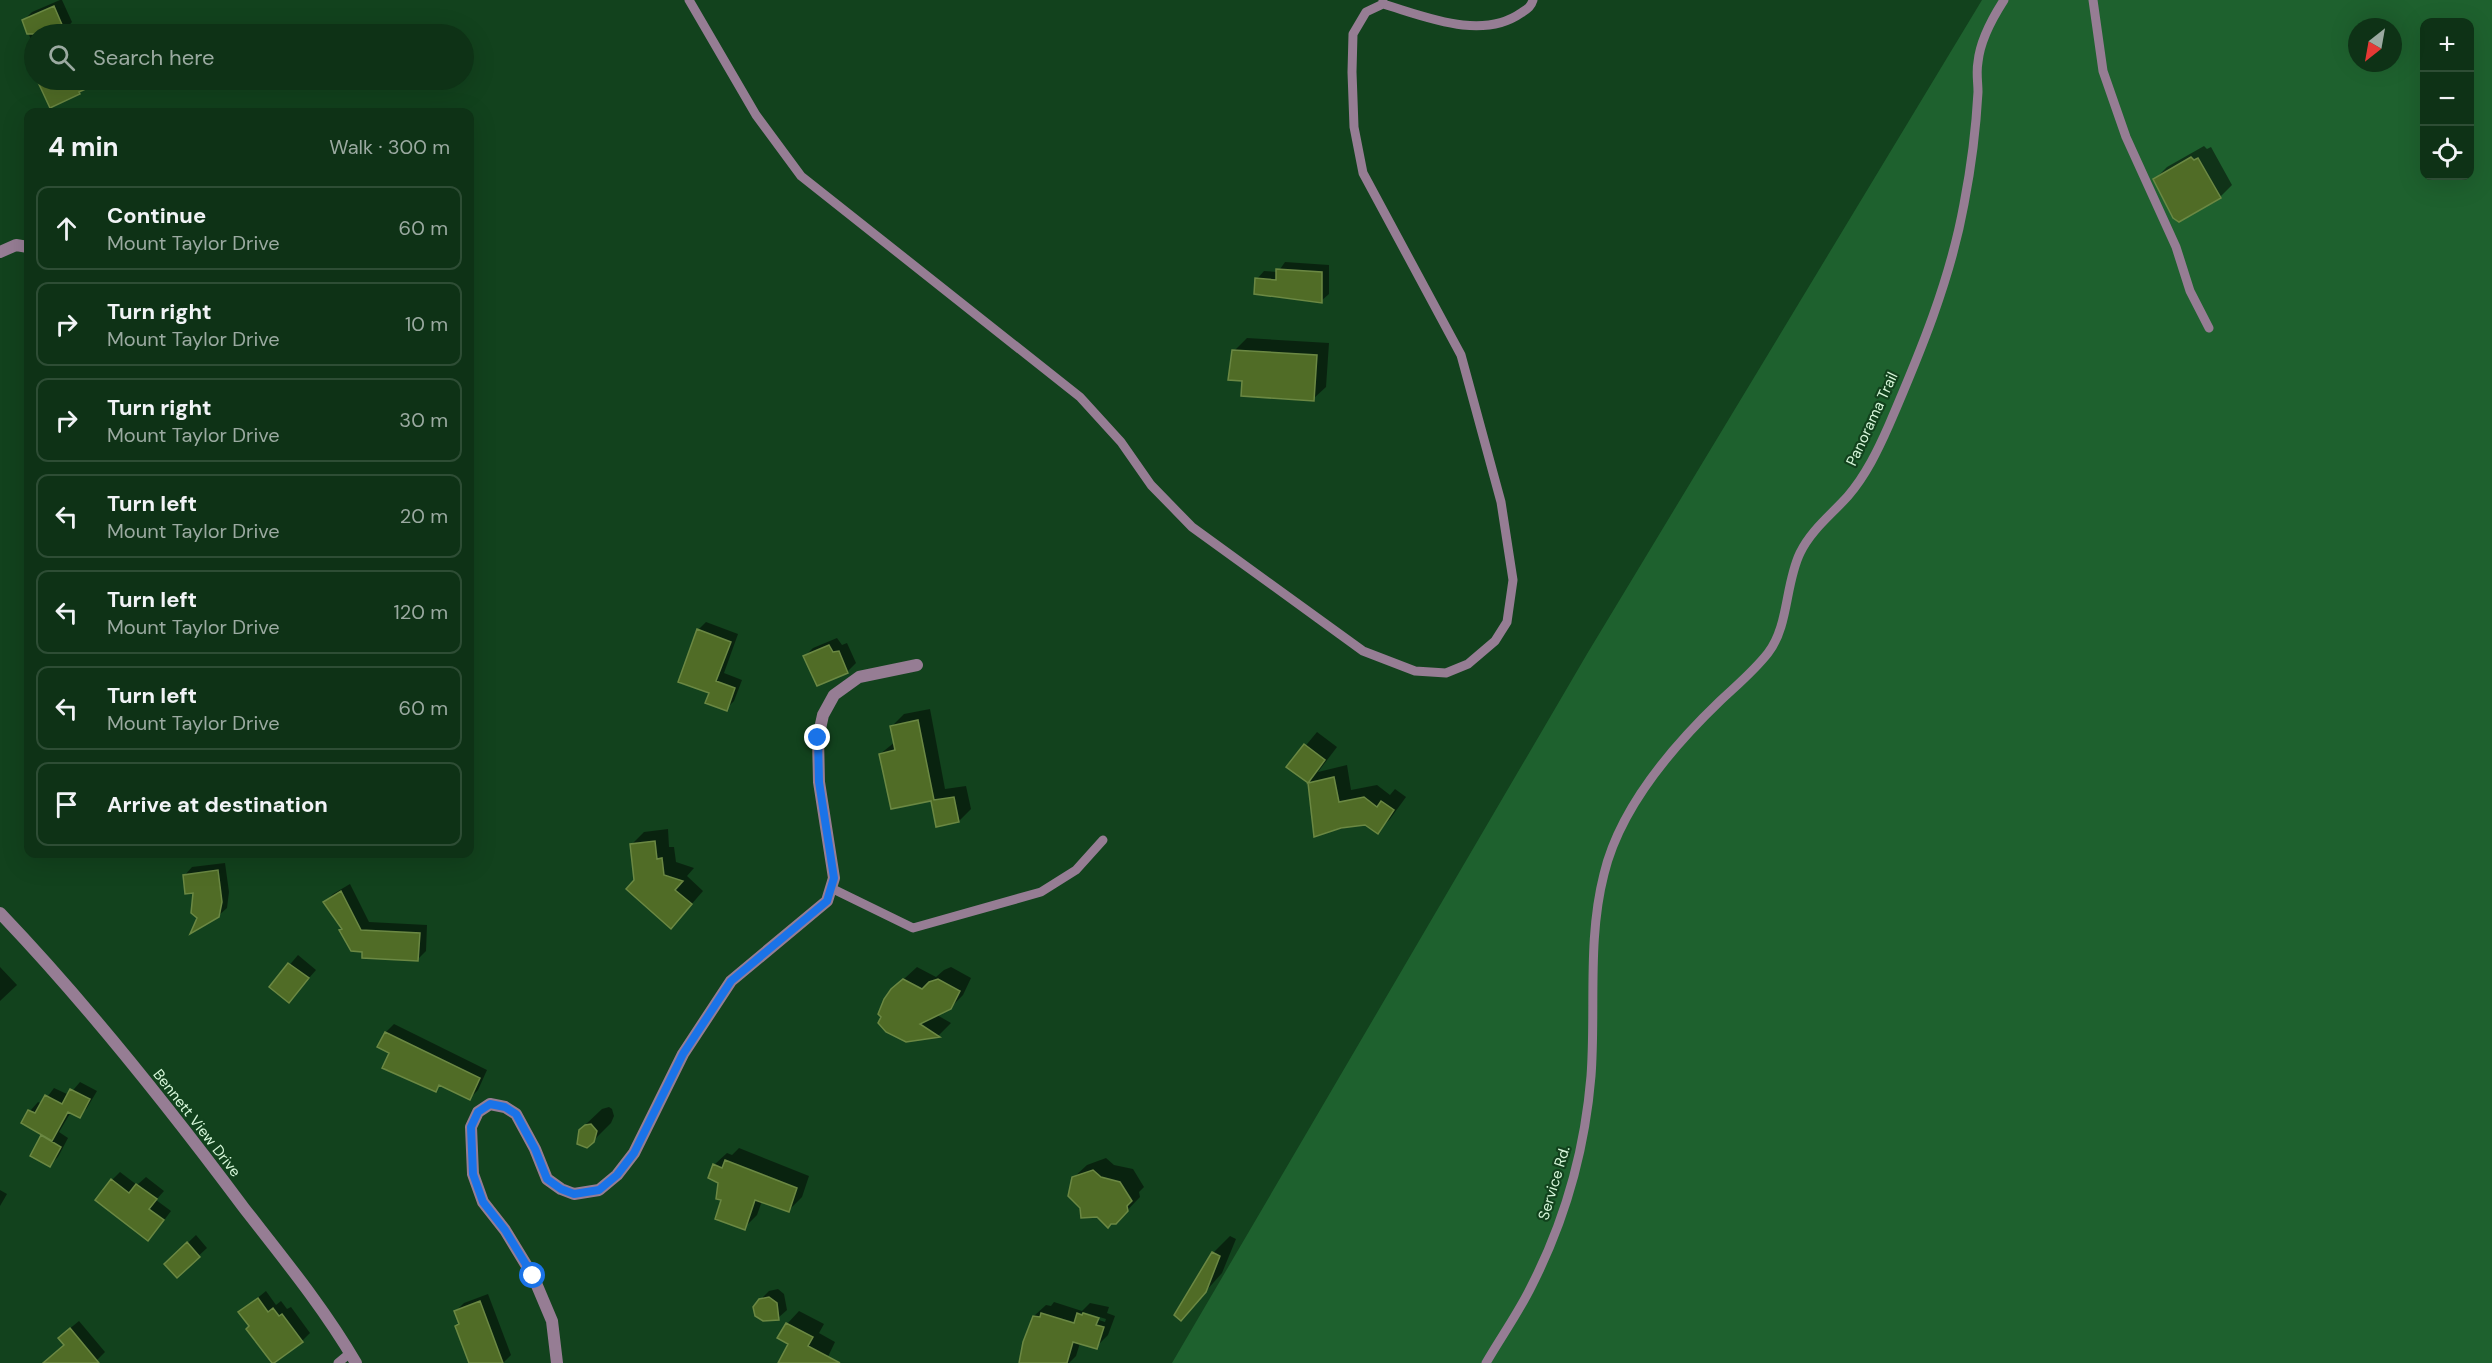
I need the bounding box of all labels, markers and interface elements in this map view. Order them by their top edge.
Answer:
north arrow [2348,18,2402,72]
map controls [2420,18,2474,180]
button: + [2420,18,2474,72]
search box [24,24,474,90]
icon: search [45,41,78,74]
text: Search here [93,43,214,72]
button: − [2420,72,2474,126]
button: locate [2420,126,2474,180]
text: 4 min [48,130,119,164]
text: Walk · 300 m [329,134,450,160]
text: Continue [107,201,206,230]
icon: ahead [50,212,83,245]
text: 60 m [399,215,448,241]
text: Mount Taylor Drive [107,230,280,256]
text: Turn right [107,297,212,326]
icon: right [50,308,83,341]
text: 10 m [405,311,448,337]
text: Mount Taylor Drive [107,326,280,352]
street label: Panorama Trail [1841,369,1903,469]
text: Turn right [107,393,212,422]
icon: right [50,404,83,437]
text: 30 m [399,407,448,433]
text: Mount Taylor Drive [107,422,280,448]
text: Turn left [107,489,197,518]
icon: left [50,500,83,533]
text: 20 m [400,503,448,529]
text: Mount Taylor Drive [107,518,280,544]
text: Turn left [107,585,197,614]
icon: left [50,596,83,629]
text: 120 m [394,599,448,625]
text: Mount Taylor Drive [107,614,280,640]
text: Turn left [107,681,197,710]
icon: left [50,692,83,725]
text: 60 m [399,695,448,721]
text: Mount Taylor Drive [107,710,280,736]
route end [804,724,830,750]
icon: arrive [50,788,83,821]
text: Arrive at destination [107,790,328,819]
street label: Bennett View Drive [149,1065,245,1181]
street label: Service Rd. [1533,1144,1575,1222]
route start [519,1262,545,1288]

